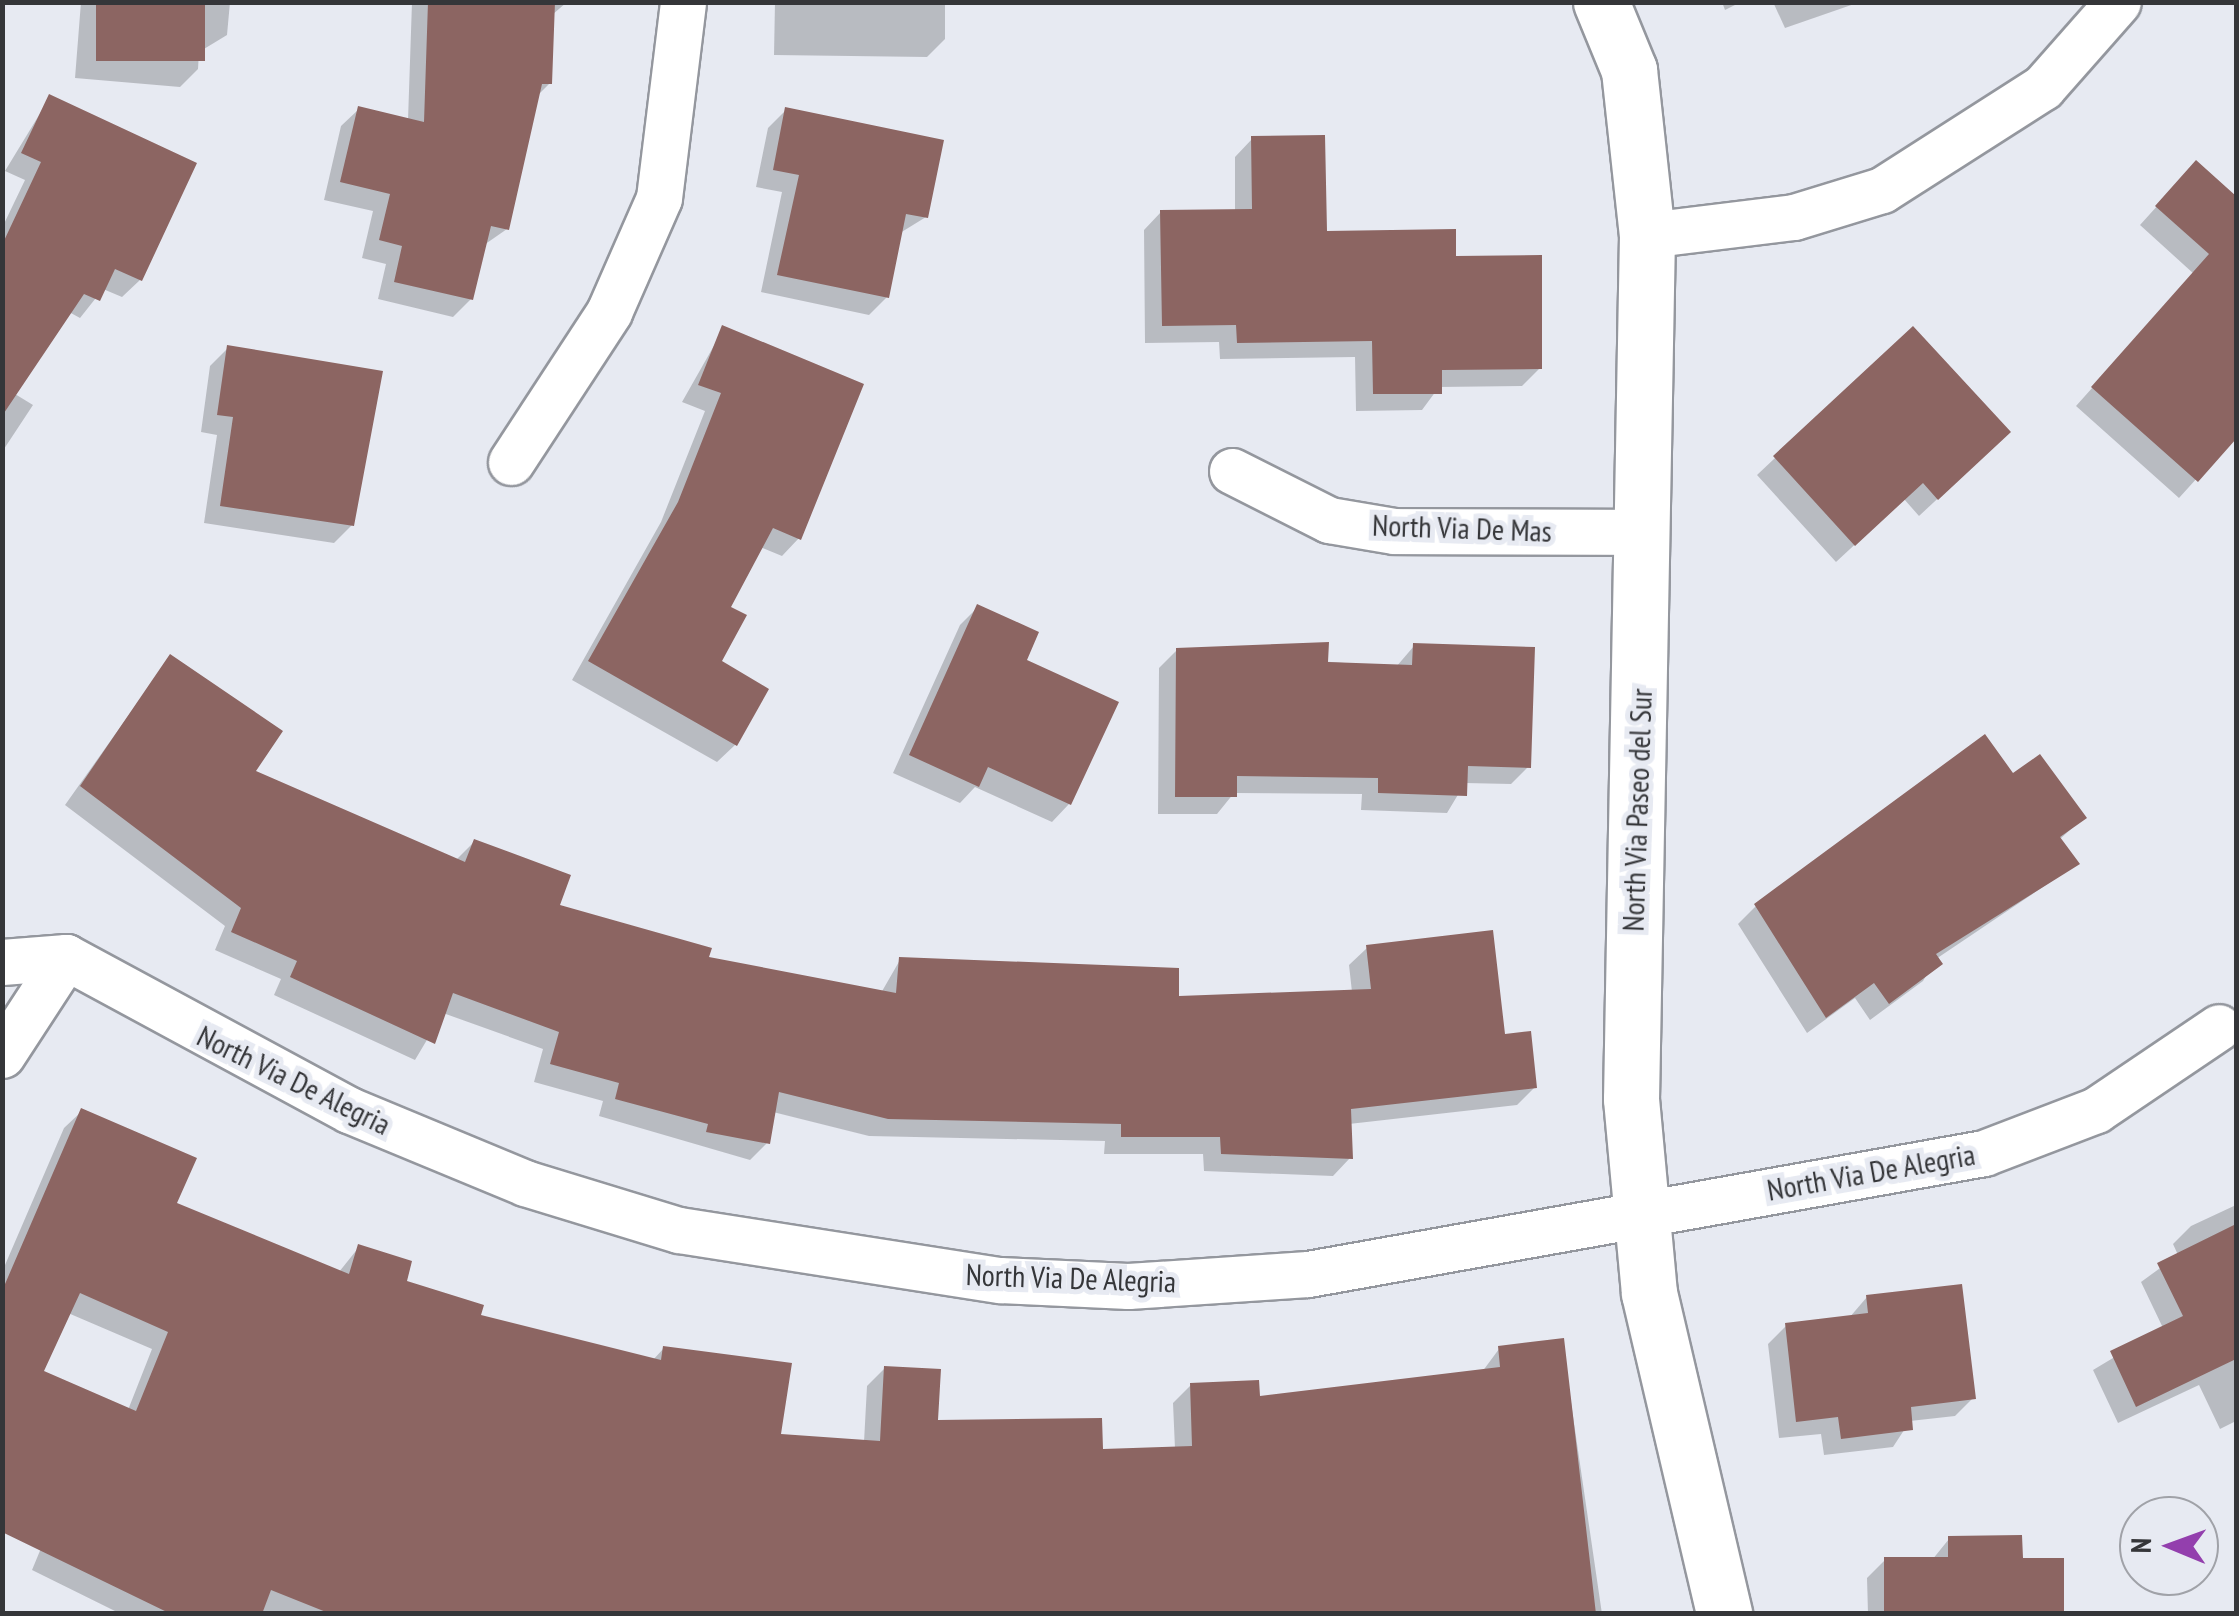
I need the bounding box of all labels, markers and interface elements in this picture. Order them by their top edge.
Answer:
street label: North Via De Mas [1371,507,1553,549]
street label: North Via Paseo del Sur [1615,688,1659,932]
street label: North Via De Alegria [191,1017,397,1143]
street label: North Via De Alegria [1763,1136,1979,1208]
street label: North Via De Alegria [964,1256,1178,1300]
north arrow [2119,1496,2219,1596]
text: N [2122,1538,2159,1553]

